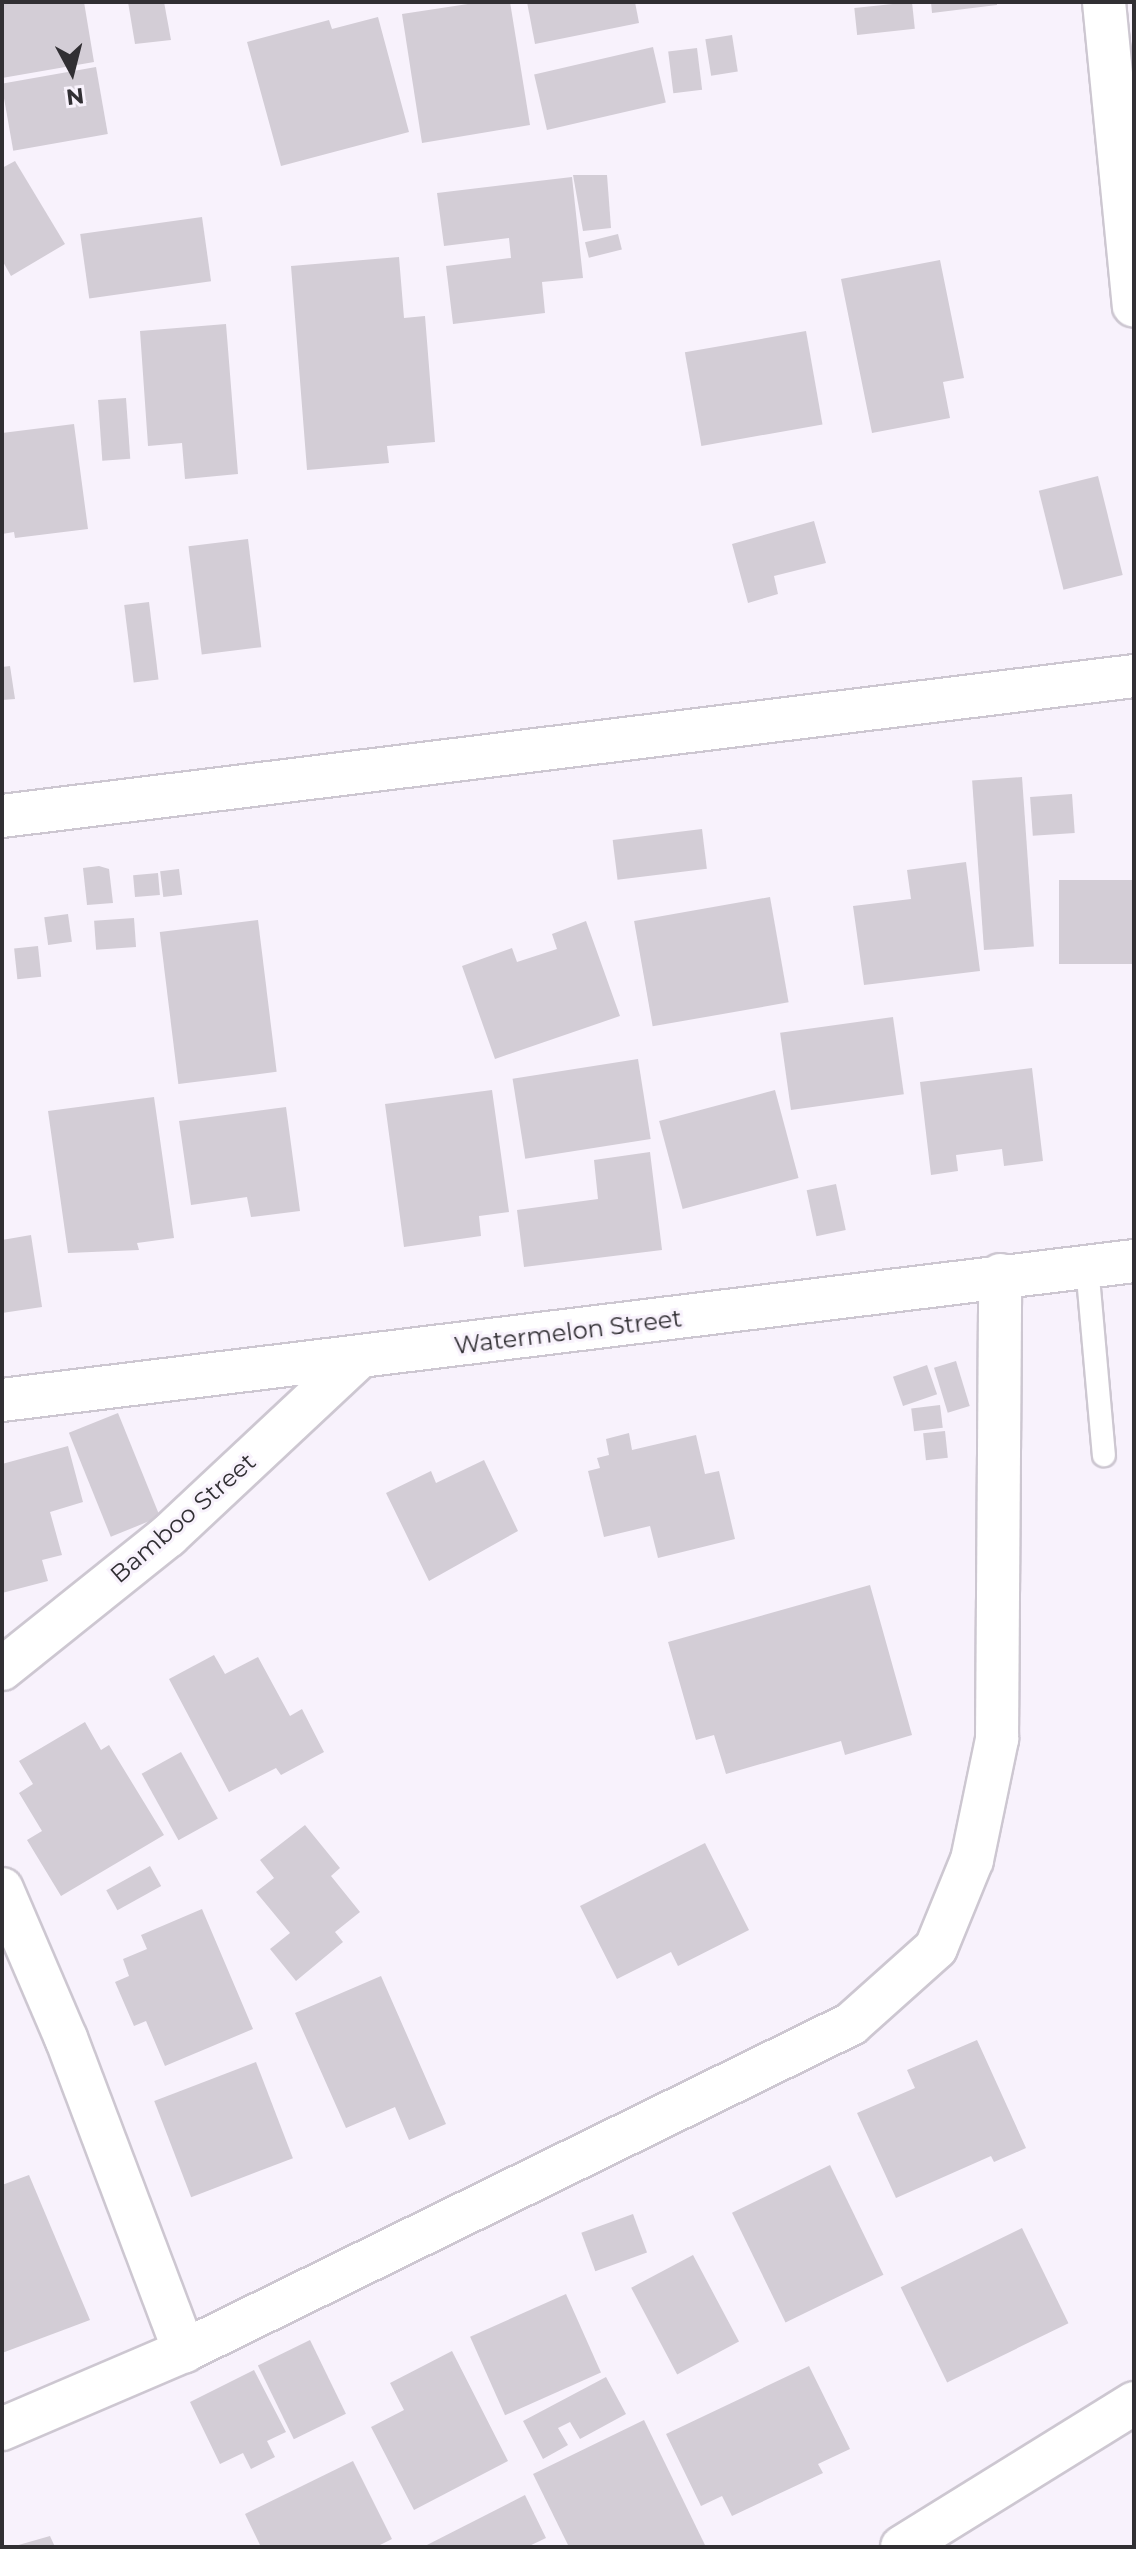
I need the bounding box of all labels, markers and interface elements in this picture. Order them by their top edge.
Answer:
north arrow [32,32,112,112]
text: N [65,82,85,111]
street label: Watermelon Street [452,1304,684,1360]
street label: Bamboo Street [105,1447,261,1589]

